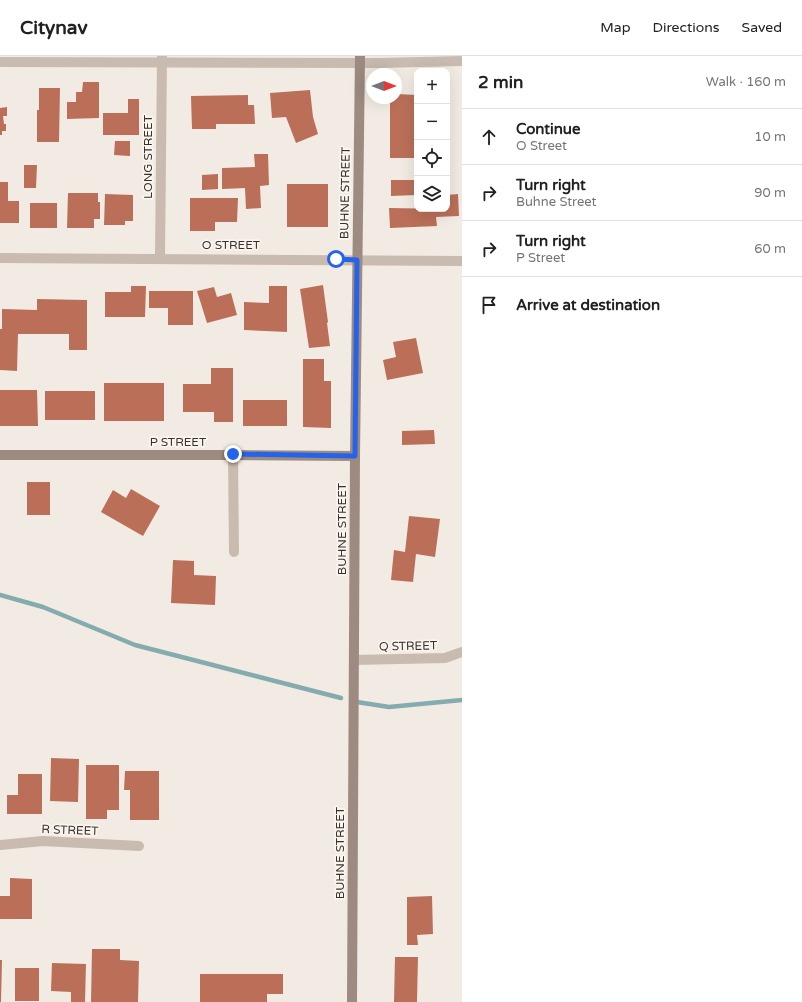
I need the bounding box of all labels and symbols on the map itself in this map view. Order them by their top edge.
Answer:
north arrow [366,68,402,104]
street label: LONG STREET [141,114,155,199]
street label: BUHNE STREET [337,146,353,239]
street label: O STREET [202,238,261,252]
route start [327,250,345,268]
street label: P STREET [150,435,207,449]
route end [224,445,242,463]
street label: BUHNE STREET [335,482,349,575]
street label: Q STREET [379,638,438,654]
street label: BUHNE STREET [333,806,347,899]
street label: R STREET [41,822,99,838]

